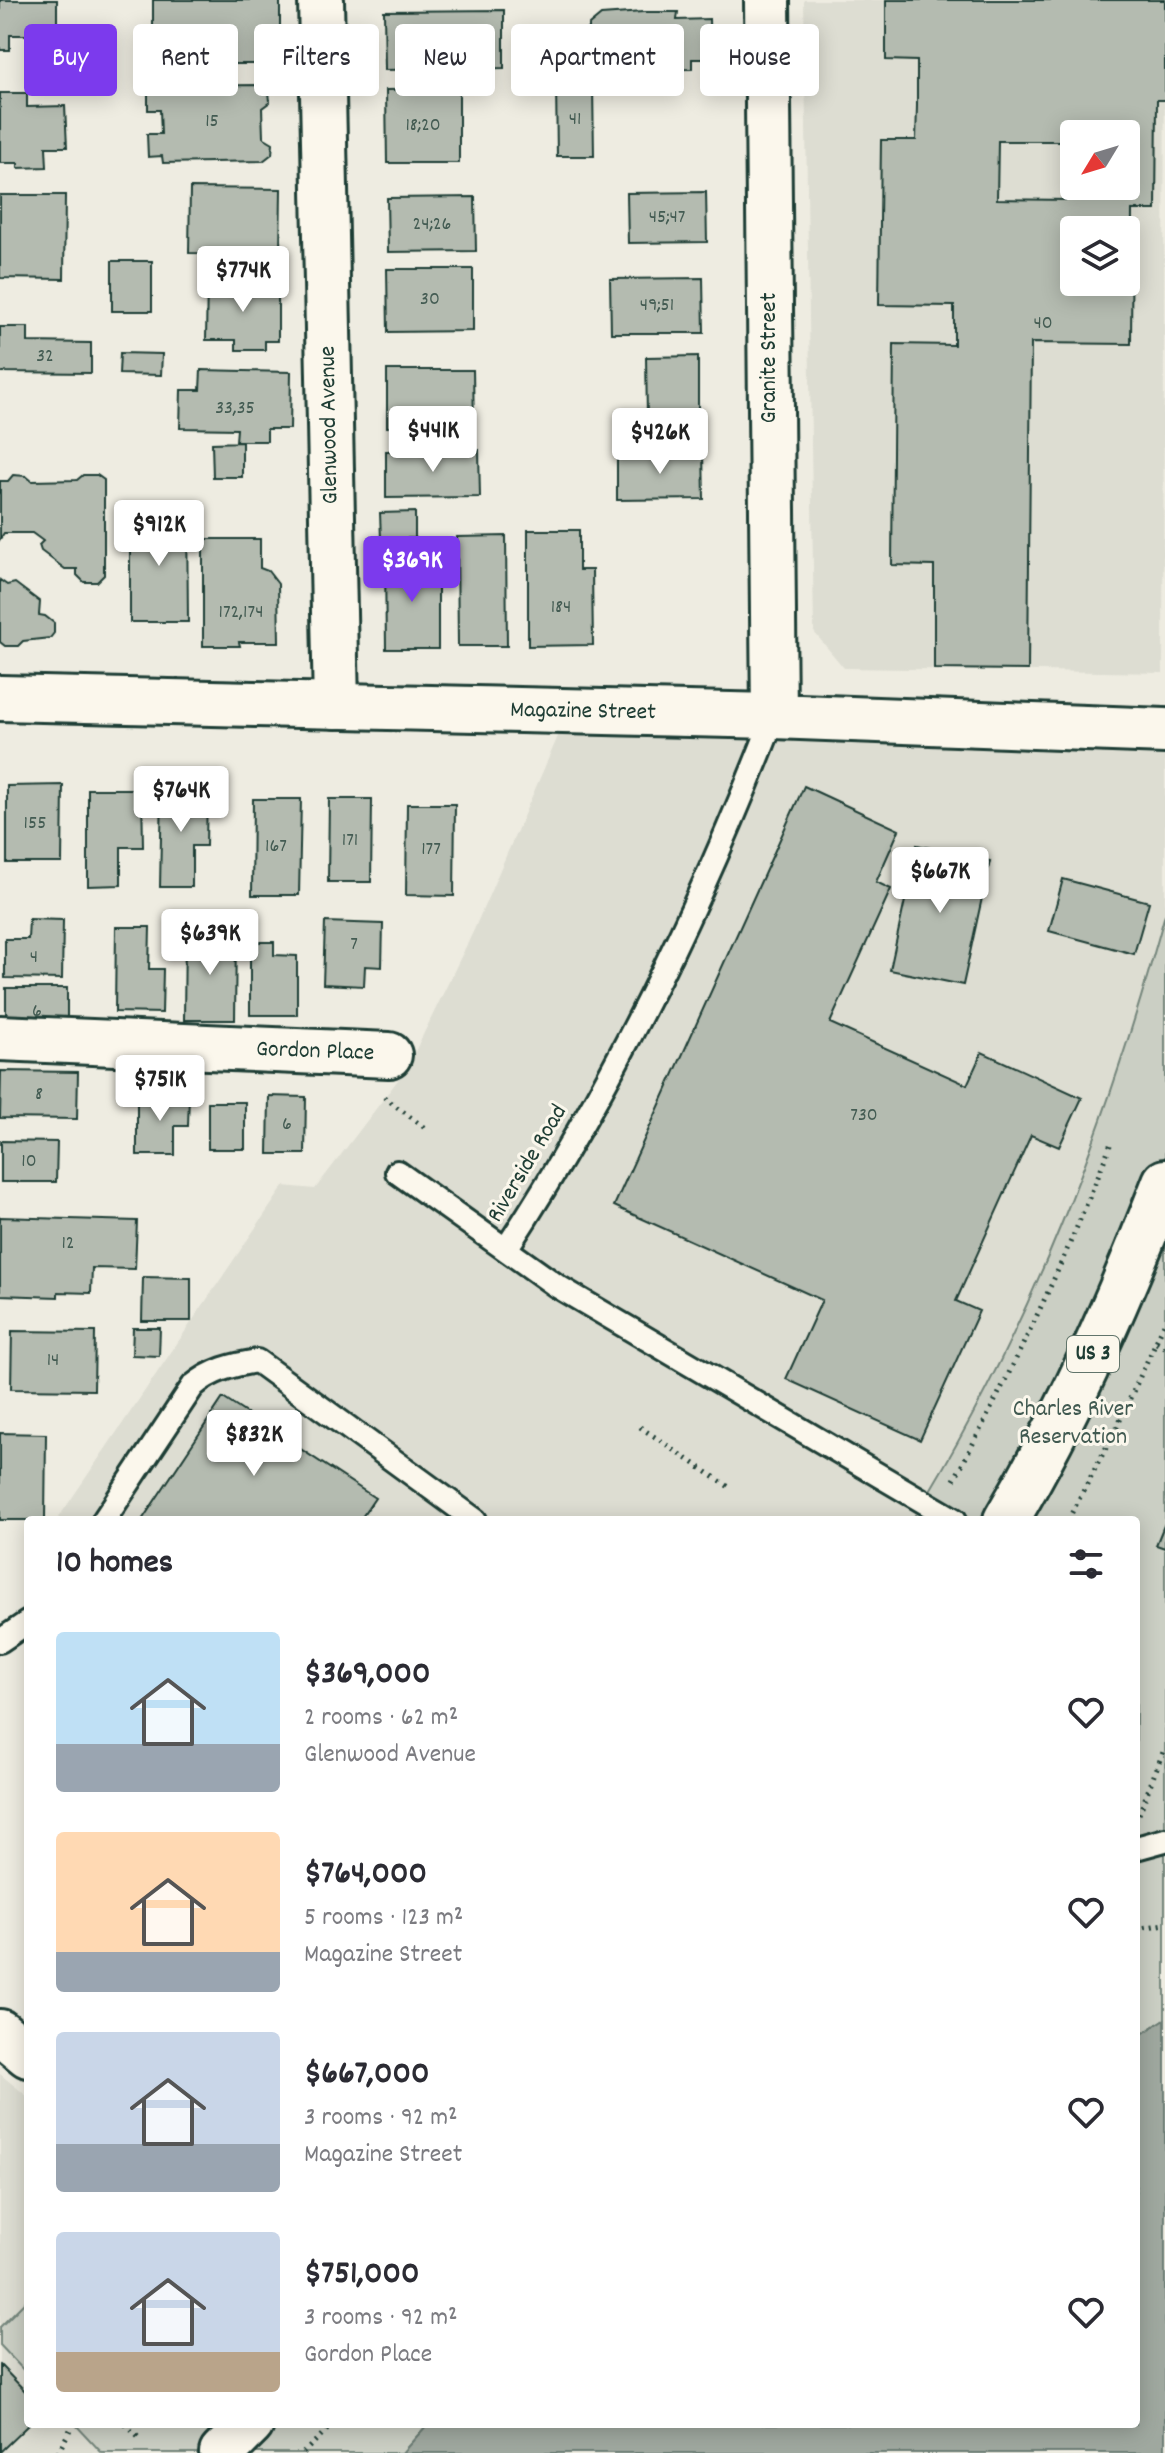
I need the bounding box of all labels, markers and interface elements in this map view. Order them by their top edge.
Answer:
chip: Buy [24,24,117,96]
chip: Rent [133,24,238,96]
chip: Filters [254,24,379,96]
chip: New [395,24,495,96]
chip: Apartment [511,24,684,96]
chip: House [700,24,819,96]
house number: 41 [569,106,581,134]
house number: 15 [205,108,219,136]
house number: 18;20 [405,112,441,140]
north arrow [1060,120,1140,200]
map controls [1060,120,1140,296]
house number: 45;47 [649,204,685,232]
house number: 24;26 [413,211,451,239]
button: layers [1060,216,1140,296]
pin: $774K [187,246,299,314]
text: $774K [215,253,271,290]
house number: 30 [420,286,440,314]
house number: 49;51 [640,292,674,320]
street label: Granite Street [753,292,787,424]
house number: 40 [1033,310,1053,338]
house number: 32 [36,343,54,371]
street label: Glenwood Avenue [312,345,348,505]
house number: 33,35 [215,395,255,423]
pin: $441K [377,406,489,474]
pin: $426K [604,408,716,476]
text: $441K [407,413,459,450]
text: $426K [630,415,690,452]
pin: $912K [103,500,215,568]
text: $912K [132,507,186,544]
pin: $369K [356,536,468,604]
text: $369K [381,543,443,580]
house number: 184 [551,594,571,622]
house number: 172,174 [219,599,263,627]
street label: Magazine Street [510,694,656,730]
pin: $764K [125,766,237,834]
text: $764K [152,773,210,810]
house number: 155 [24,810,46,838]
house number: 171 [342,827,358,855]
house number: 167 [265,833,287,861]
house number: 177 [421,836,441,864]
pin: $667K [884,847,996,915]
text: $667K [910,854,970,891]
pin: $639K [154,909,266,977]
text: $639K [179,916,241,953]
house number: 7 [350,931,358,959]
house number: 4 [30,944,38,972]
house number: 6 [32,998,42,1026]
street label: Gordon Place [255,1033,375,1071]
pin: $751K [104,1055,216,1123]
text: $751K [134,1062,186,1099]
house number: 8 [35,1081,43,1109]
street label: Riverside Road [479,1099,577,1229]
house number: 730 [850,1102,878,1130]
house number: 6 [282,1111,292,1139]
house number: 10 [21,1148,37,1176]
house number: 12 [61,1230,75,1258]
road number: US 3 [1067,1336,1119,1372]
house number: 14 [47,1347,59,1375]
park label: Charles River Reservation [1013,1393,1133,1455]
pin: $832K [198,1410,310,1478]
text: $832K [225,1417,283,1454]
text: 10 homes [56,1540,173,1589]
icon: filters [1064,1542,1108,1586]
text: $369,000 [304,1651,431,1700]
icon: home [120,1664,216,1760]
icon: heart [1064,1690,1108,1734]
text: 2 rooms · 62 m² [304,1700,458,1737]
text: Glenwood Avenue [304,1737,476,1774]
text: $764,000 [304,1851,427,1900]
icon: home [120,1864,216,1960]
icon: heart [1064,1890,1108,1934]
text: 5 rooms · 123 m² [304,1900,463,1937]
text: Magazine Street [304,1937,462,1974]
text: $667,000 [304,2051,430,2100]
icon: home [120,2064,216,2160]
icon: heart [1064,2090,1108,2134]
text: 3 rooms · 92 m² [304,2100,458,2137]
text: Magazine Street [304,2137,462,2174]
text: $751,000 [304,2251,420,2300]
icon: home [120,2264,216,2360]
icon: heart [1064,2290,1108,2334]
text: 3 rooms · 92 m² [304,2300,458,2337]
text: Gordon Place [304,2337,432,2374]

